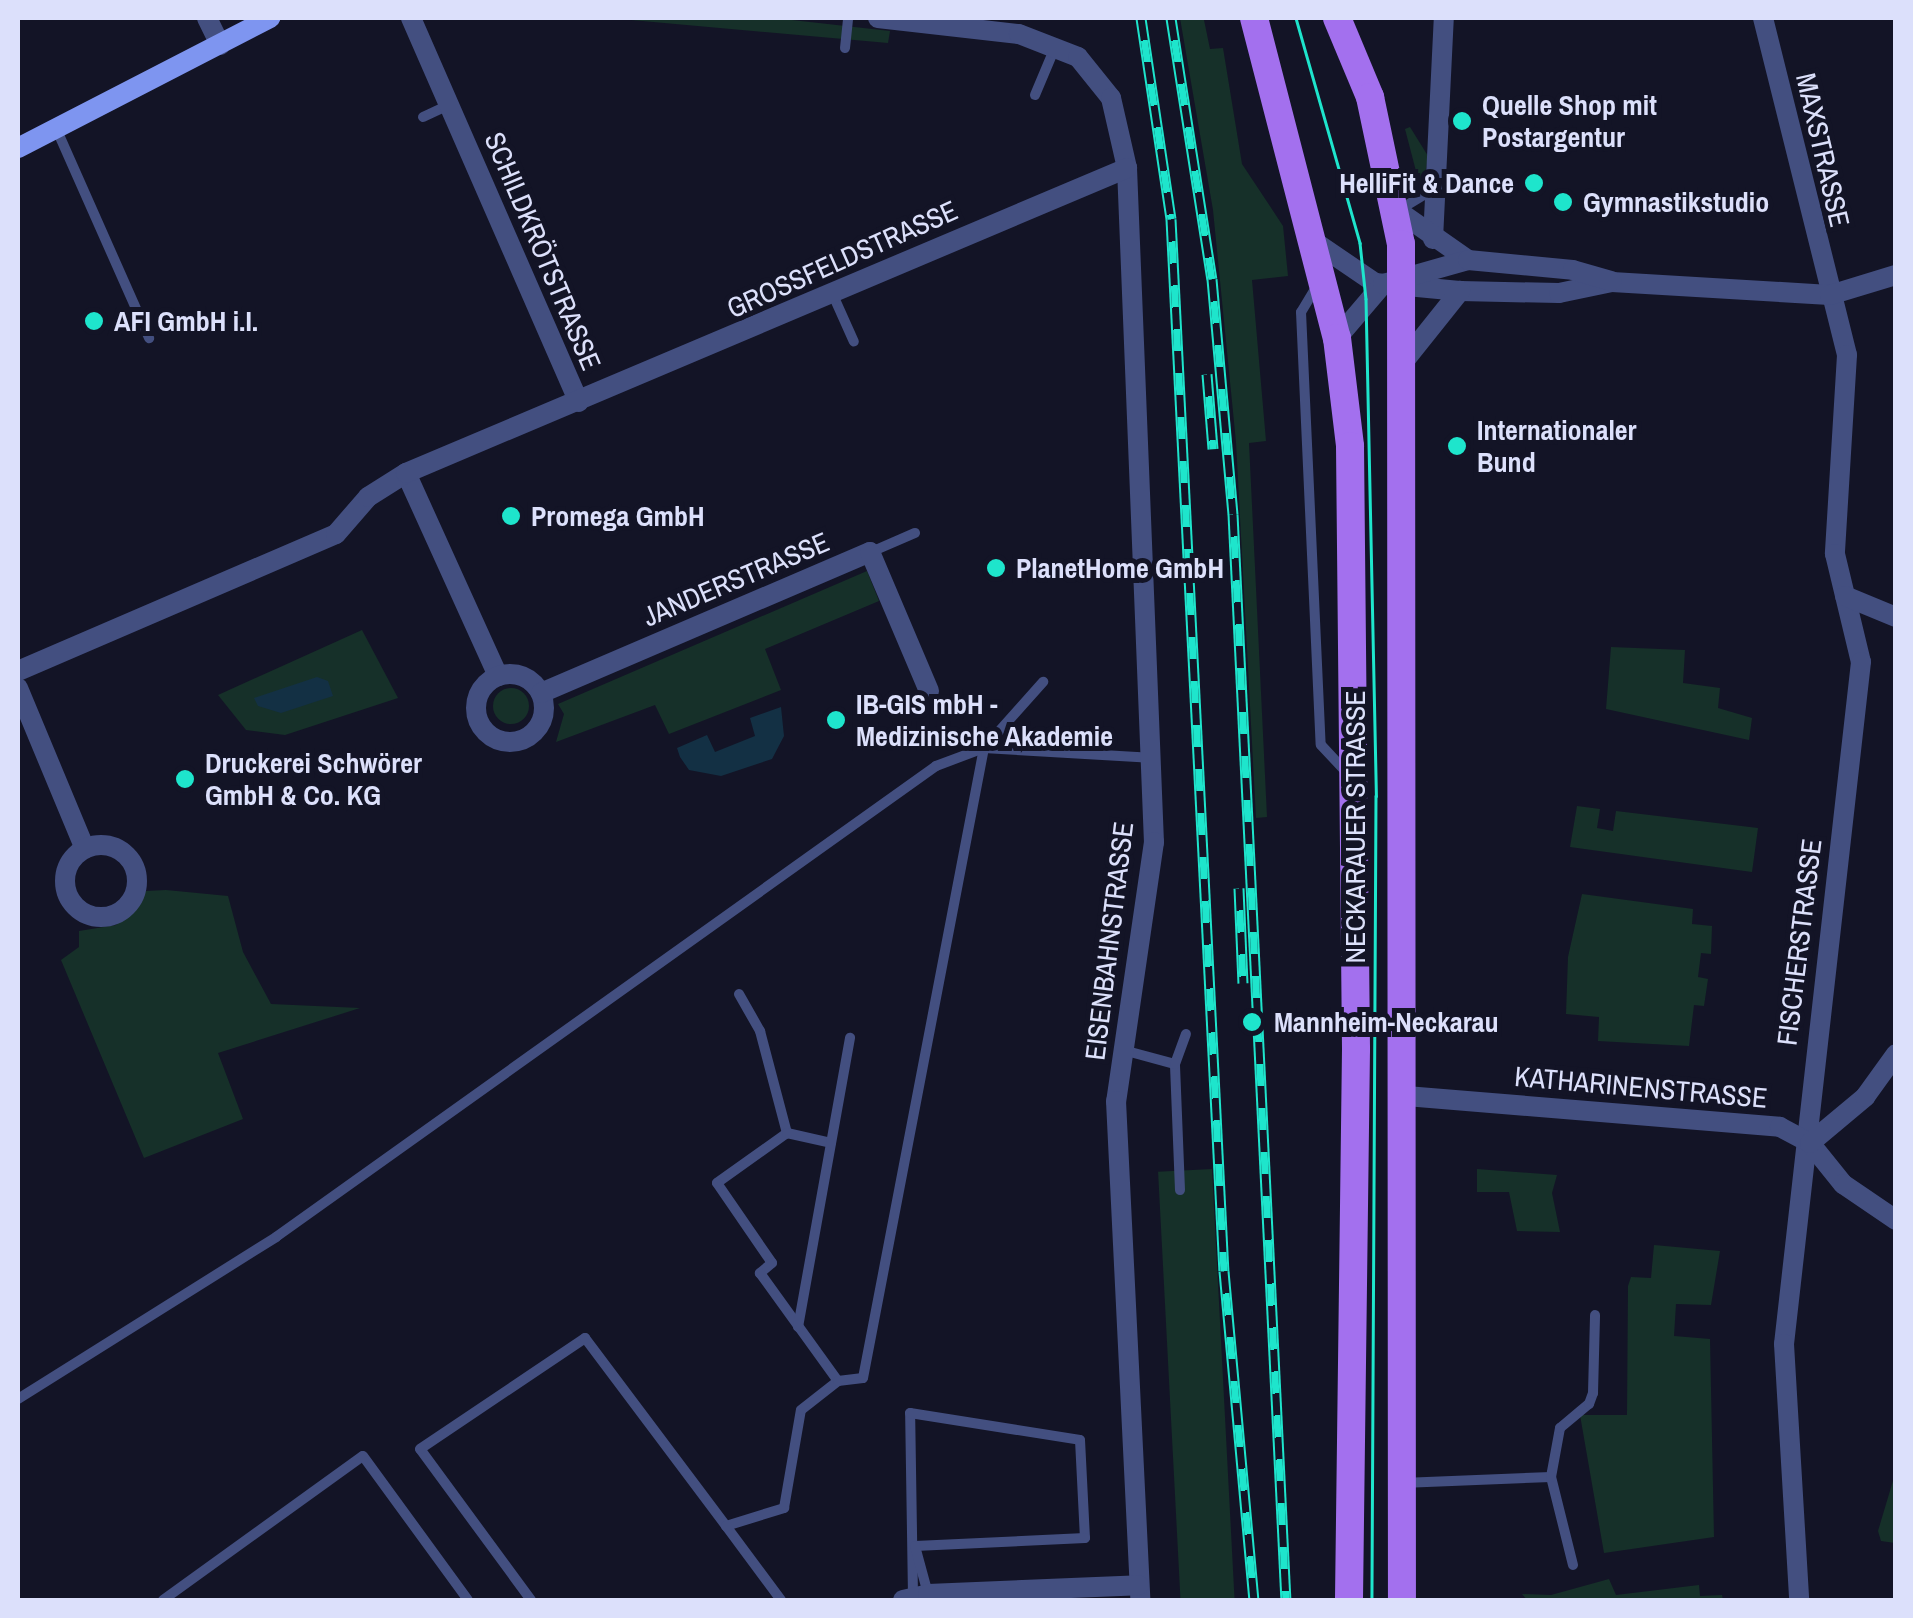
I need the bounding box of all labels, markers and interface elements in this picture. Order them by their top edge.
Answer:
street label: MAXSTRASSE [1789,70,1857,230]
place label: Quelle Shop mit Postargentur [1482,88,1657,154]
marker: Quelle Shop mit Postargentur [1451,110,1473,132]
street label: SCHILDKRÖTSTRASSE [478,127,608,375]
place label: HelliFit & Dance [1339,166,1514,200]
marker: HelliFit & Dance [1523,172,1545,194]
place label: Gymnastikstudio [1583,185,1769,219]
marker: Gymnastikstudio [1552,191,1574,213]
street label: GROSSFELDSTRASSE [722,193,962,325]
place label: AFI GmbH i.I. [114,304,258,338]
marker: AFI GmbH i.I. [83,310,105,332]
place label: Internationaler Bund [1477,413,1636,479]
marker: Internationaler Bund [1446,435,1468,457]
place label: Promega GmbH [531,499,705,533]
marker: Promega GmbH [500,505,522,527]
street label: JANDERSTRASSE [638,525,834,633]
place label: PlanetHome GmbH [1016,551,1224,585]
marker: PlanetHome GmbH [985,557,1007,579]
place label: IB-GIS mbH - Medizinische Akademie [856,687,1114,753]
street label: NECKARAUER STRASSE [1338,690,1372,964]
marker: IB-GIS mbH - Medizinische Akademie [825,709,847,731]
place label: Druckerei Schwörer GmbH & Co. KG [205,746,422,812]
marker: Druckerei Schwörer GmbH & Co. KG [174,768,196,790]
street label: EISENBAHNSTRASSE [1078,820,1140,1062]
street label: FISCHERSTRASSE [1770,837,1828,1047]
place label: Mannheim-Neckarau [1274,1005,1499,1039]
marker: Mannheim-Neckarau [1239,1009,1265,1035]
street label: KATHARINENSTRASSE [1513,1059,1769,1115]

